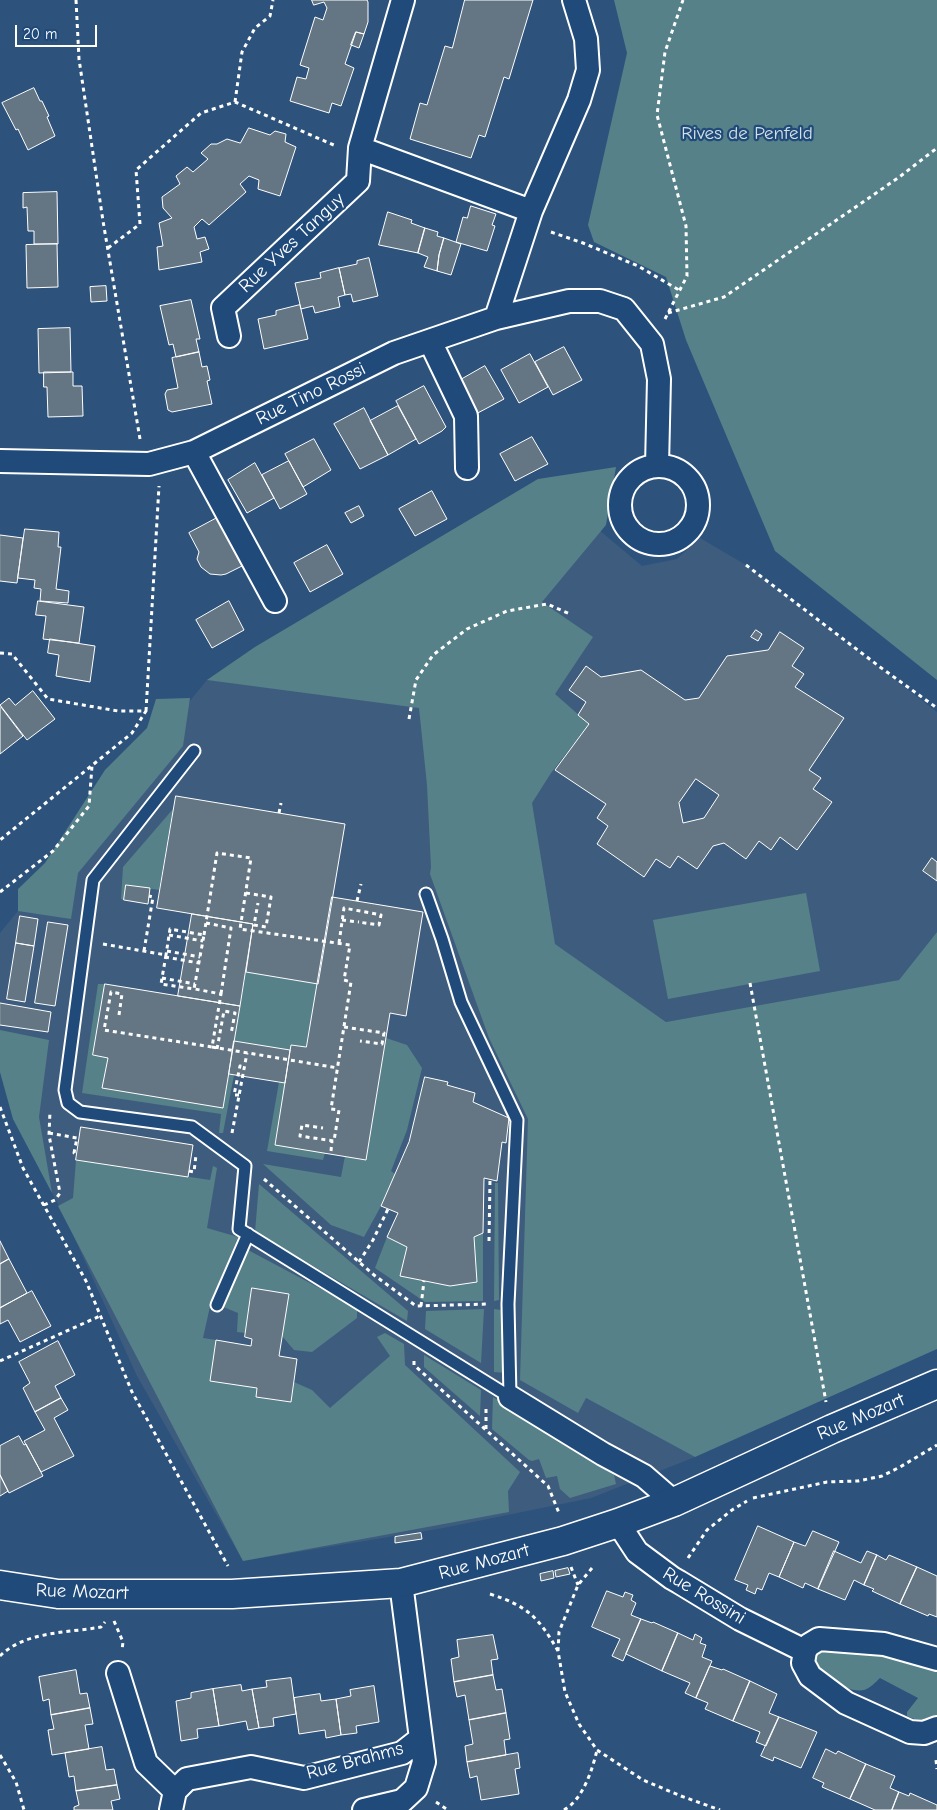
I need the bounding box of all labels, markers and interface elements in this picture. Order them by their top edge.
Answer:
scale bar [18,15,100,47]
text: 20 m [23,25,57,43]
park label: Rives de Penfeld [681,123,813,145]
street label: Rue Yves Tanguy [234,188,350,298]
street label: Rue Tino Rossi [252,358,370,430]
street label: Rue Mozart [814,1388,908,1446]
street label: Rue Mozart [436,1539,532,1585]
street label: Rue Rossini [658,1562,750,1630]
street label: Rue Mozart [35,1579,129,1605]
street label: Rue Brahms [304,1737,406,1785]

